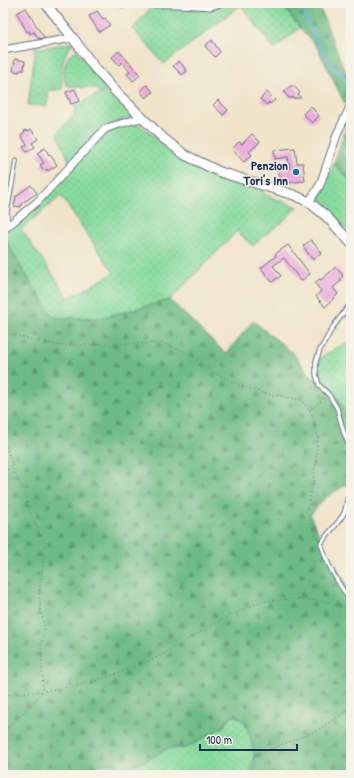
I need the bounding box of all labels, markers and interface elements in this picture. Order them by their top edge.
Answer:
place label: Penzion Tori's Inn [243,156,288,189]
marker: Penzion Tori's Inn [291,167,301,177]
scale bar [200,726,297,752]
text: 100 m [206,731,232,748]

